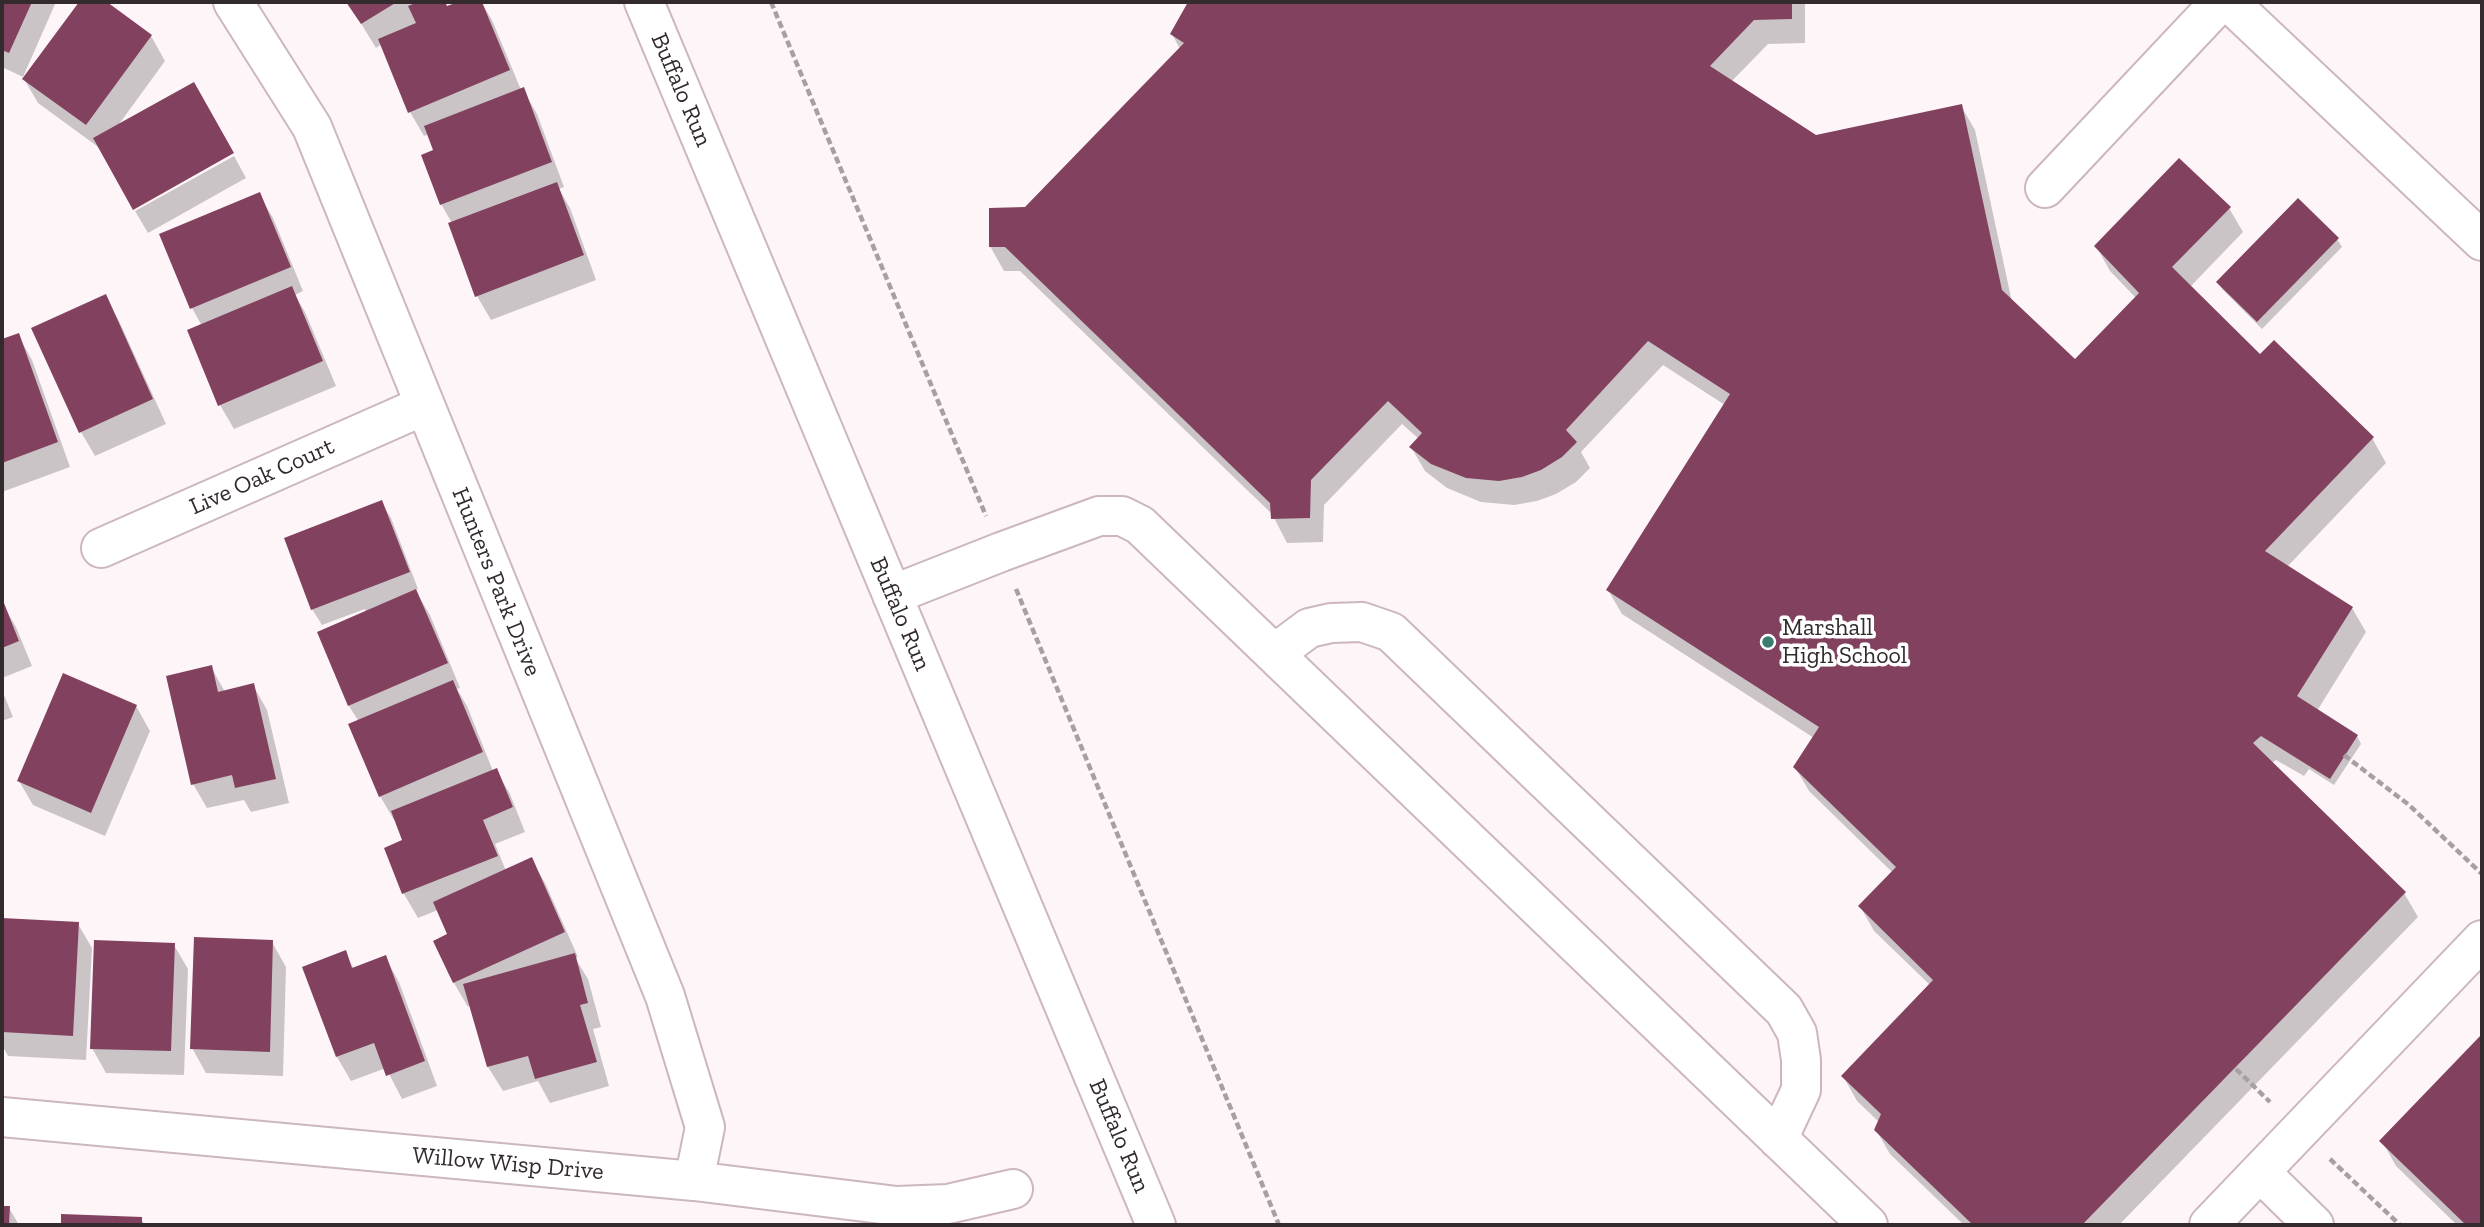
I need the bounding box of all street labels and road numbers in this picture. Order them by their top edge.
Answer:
street label: Buffalo Run [644,29,718,151]
street label: Live Oak Court [185,432,339,522]
street label: Hunters Park Drive [445,484,547,680]
street label: Buffalo Run [863,553,937,675]
street label: Buffalo Run [1082,1075,1156,1197]
street label: Willow Wisp Drive [411,1141,605,1187]

